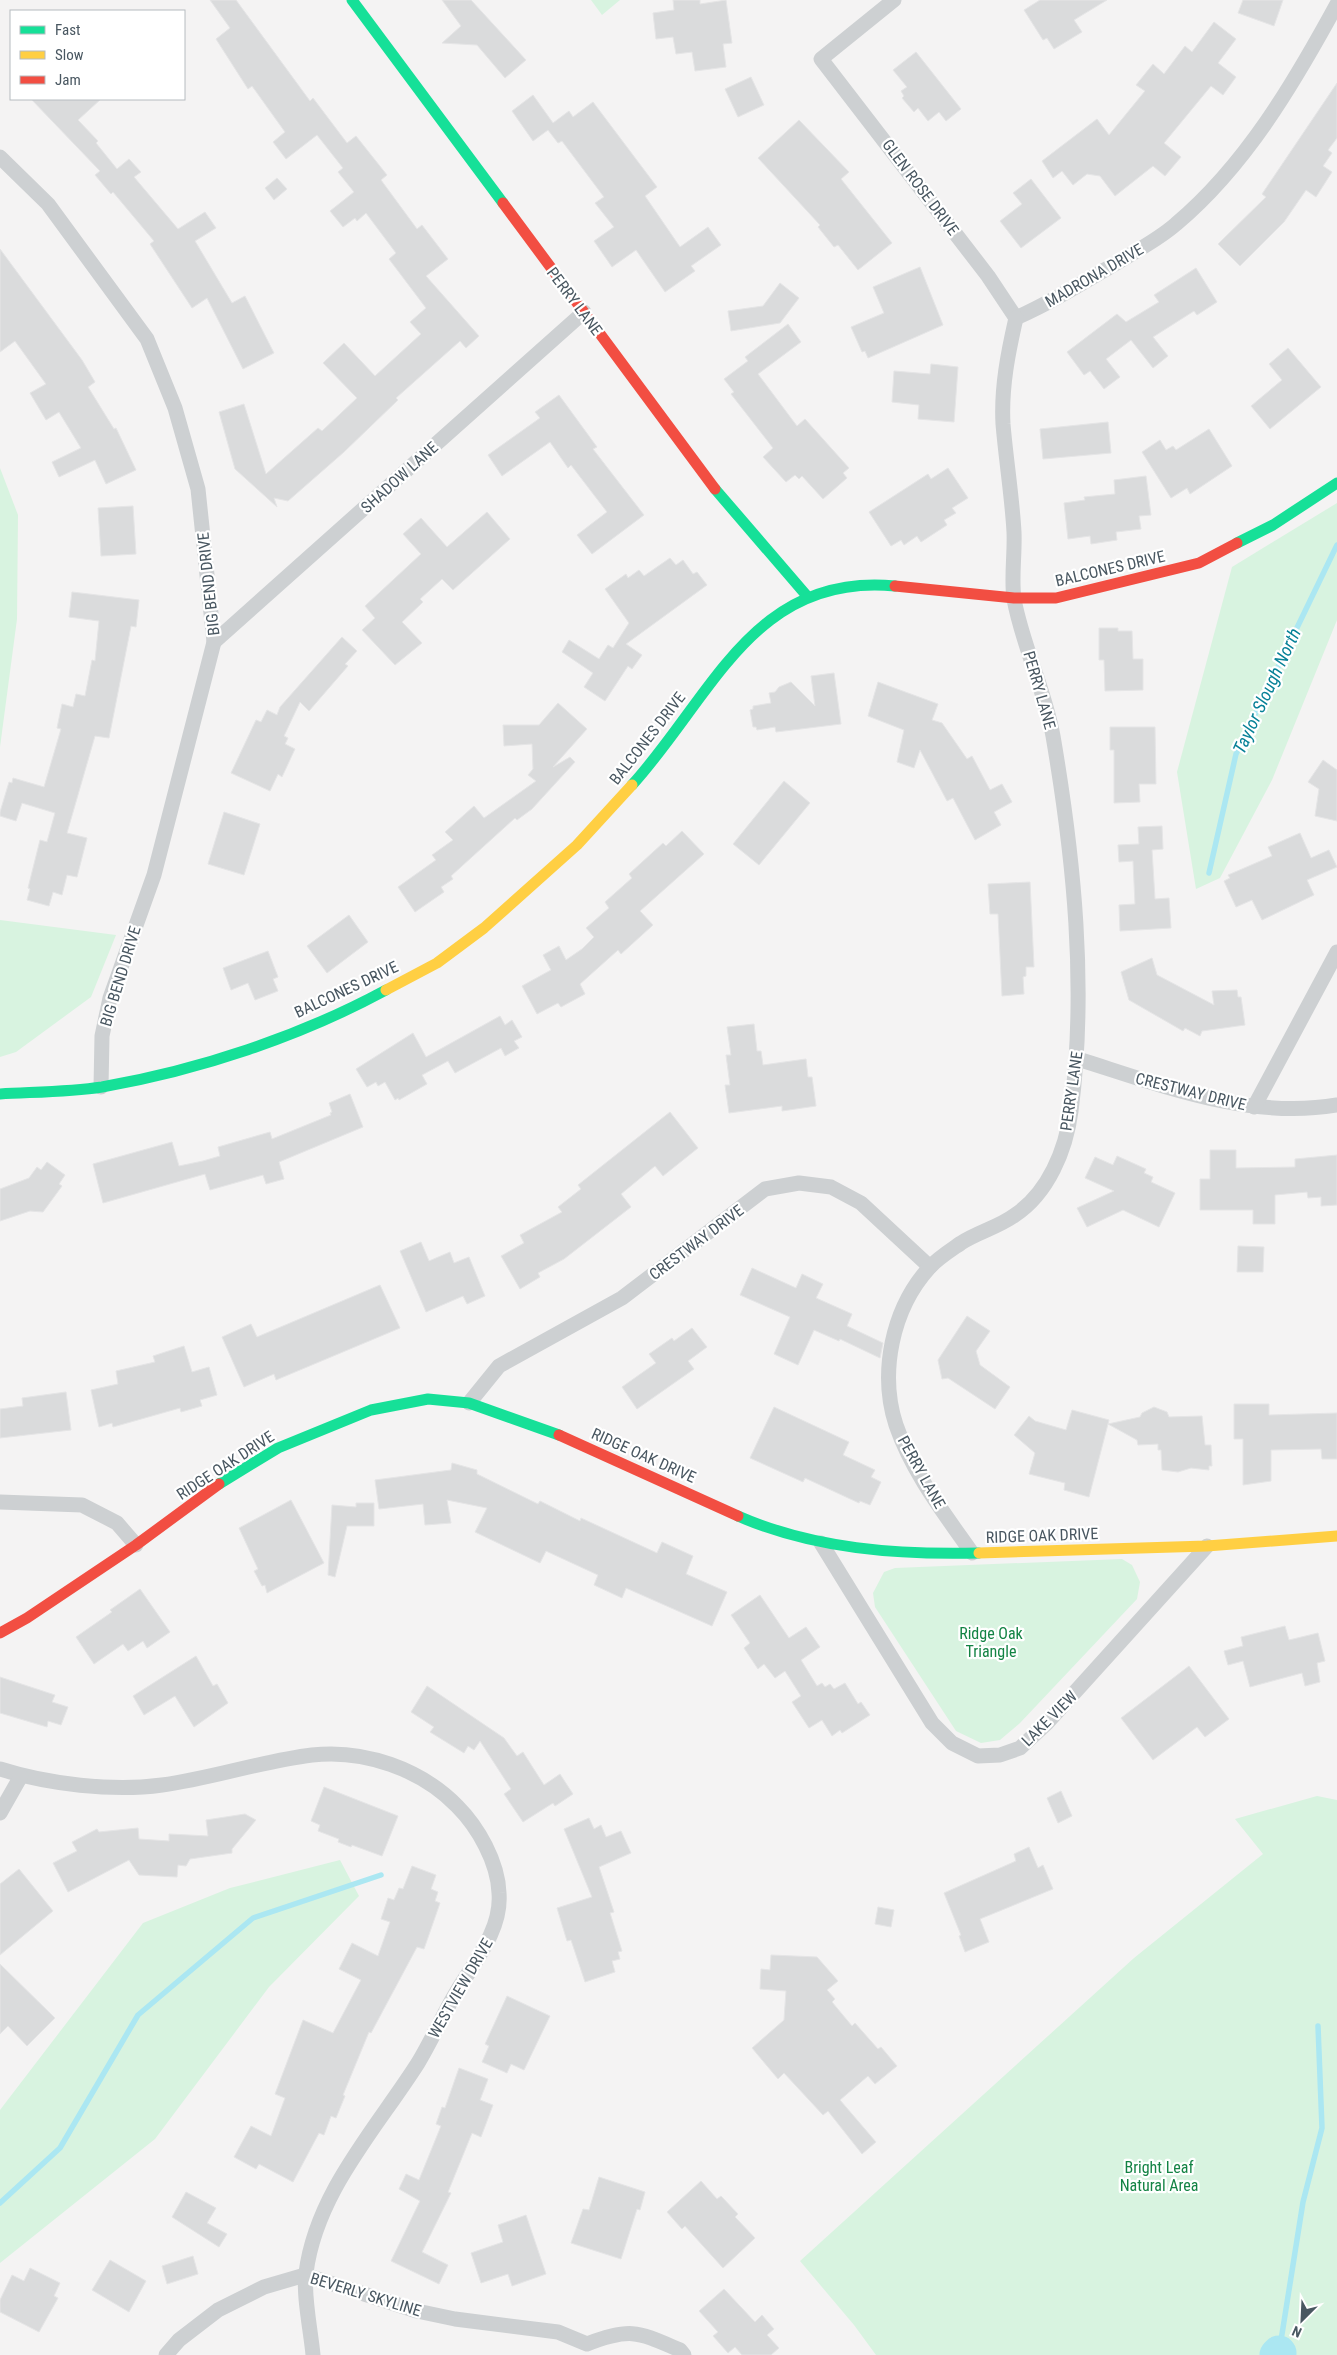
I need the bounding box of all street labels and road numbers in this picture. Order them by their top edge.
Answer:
street label: GLEN ROSE DRIVE [878,136,963,239]
street label: MADRONA DRIVE [1042,240,1147,311]
street label: PERRY LANE [543,263,606,339]
street label: SHADOW LANE [357,438,442,517]
street label: BIG BEND DRIVE [194,531,223,637]
street label: BALCONES DRIVE [1053,547,1167,590]
street label: PERRY LANE [1019,649,1060,731]
street label: BALCONES DRIVE [605,688,689,788]
street label: BIG BEND DRIVE [96,924,145,1029]
street label: BALCONES DRIVE [291,957,401,1022]
street label: PERRY LANE [1056,1050,1087,1132]
street label: CRESTWAY DRIVE [1134,1069,1248,1114]
street label: CRESTWAY DRIVE [645,1201,747,1284]
street label: RIDGE OAK DRIVE [589,1424,699,1487]
street label: RIDGE OAK DRIVE [173,1427,278,1504]
street label: PERRY LANE [894,1432,949,1512]
street label: RIDGE OAK DRIVE [986,1524,1099,1547]
street label: LAKE VIEW [1018,1687,1081,1750]
street label: WESTVIEW DRIVE [424,1935,497,2042]
street label: BEVERLY SKYLINE [308,2269,424,2320]

